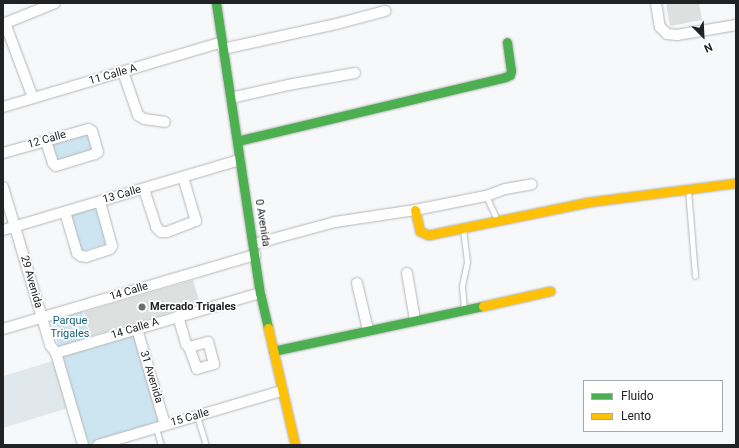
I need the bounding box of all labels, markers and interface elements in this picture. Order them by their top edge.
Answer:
north arrow [683,16,723,56]
text: N [702,40,714,55]
street label: 11 Calle A [87,62,139,88]
street label: 12 Calle [26,128,68,152]
street label: 13 Calle [101,183,143,207]
street label: 0 Avenida [252,198,272,248]
street label: 29 Avenida [17,254,45,310]
street label: 14 Calle [108,280,150,304]
place label: Mercado Trigales [150,300,236,314]
marker: Mercado Trigales [137,302,147,312]
park label: Parque Trigales [51,315,89,341]
street label: 14 Calle A [109,315,161,343]
street label: 31 Avenida [137,349,165,405]
legend [583,380,723,432]
text: Fluido [621,389,654,403]
street label: 15 Calle [169,406,211,430]
text: Lento [621,409,651,423]

